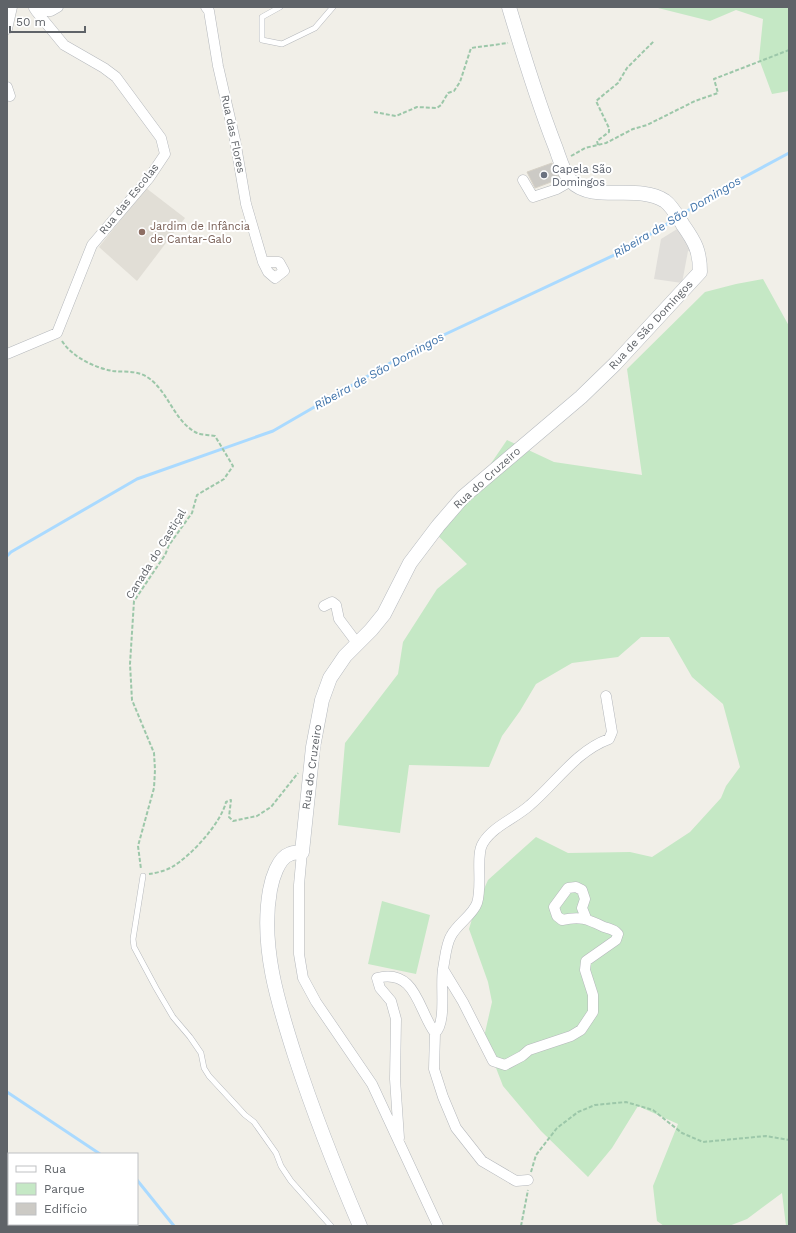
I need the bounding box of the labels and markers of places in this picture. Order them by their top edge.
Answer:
place label: Capela São Domingos [552,163,612,189]
marker: Capela São Domingos [539,170,549,180]
place label: Jardim de Infância de Cantar-Galo [150,220,250,246]
marker: Jardim de Infância de Cantar-Galo [137,227,147,237]

